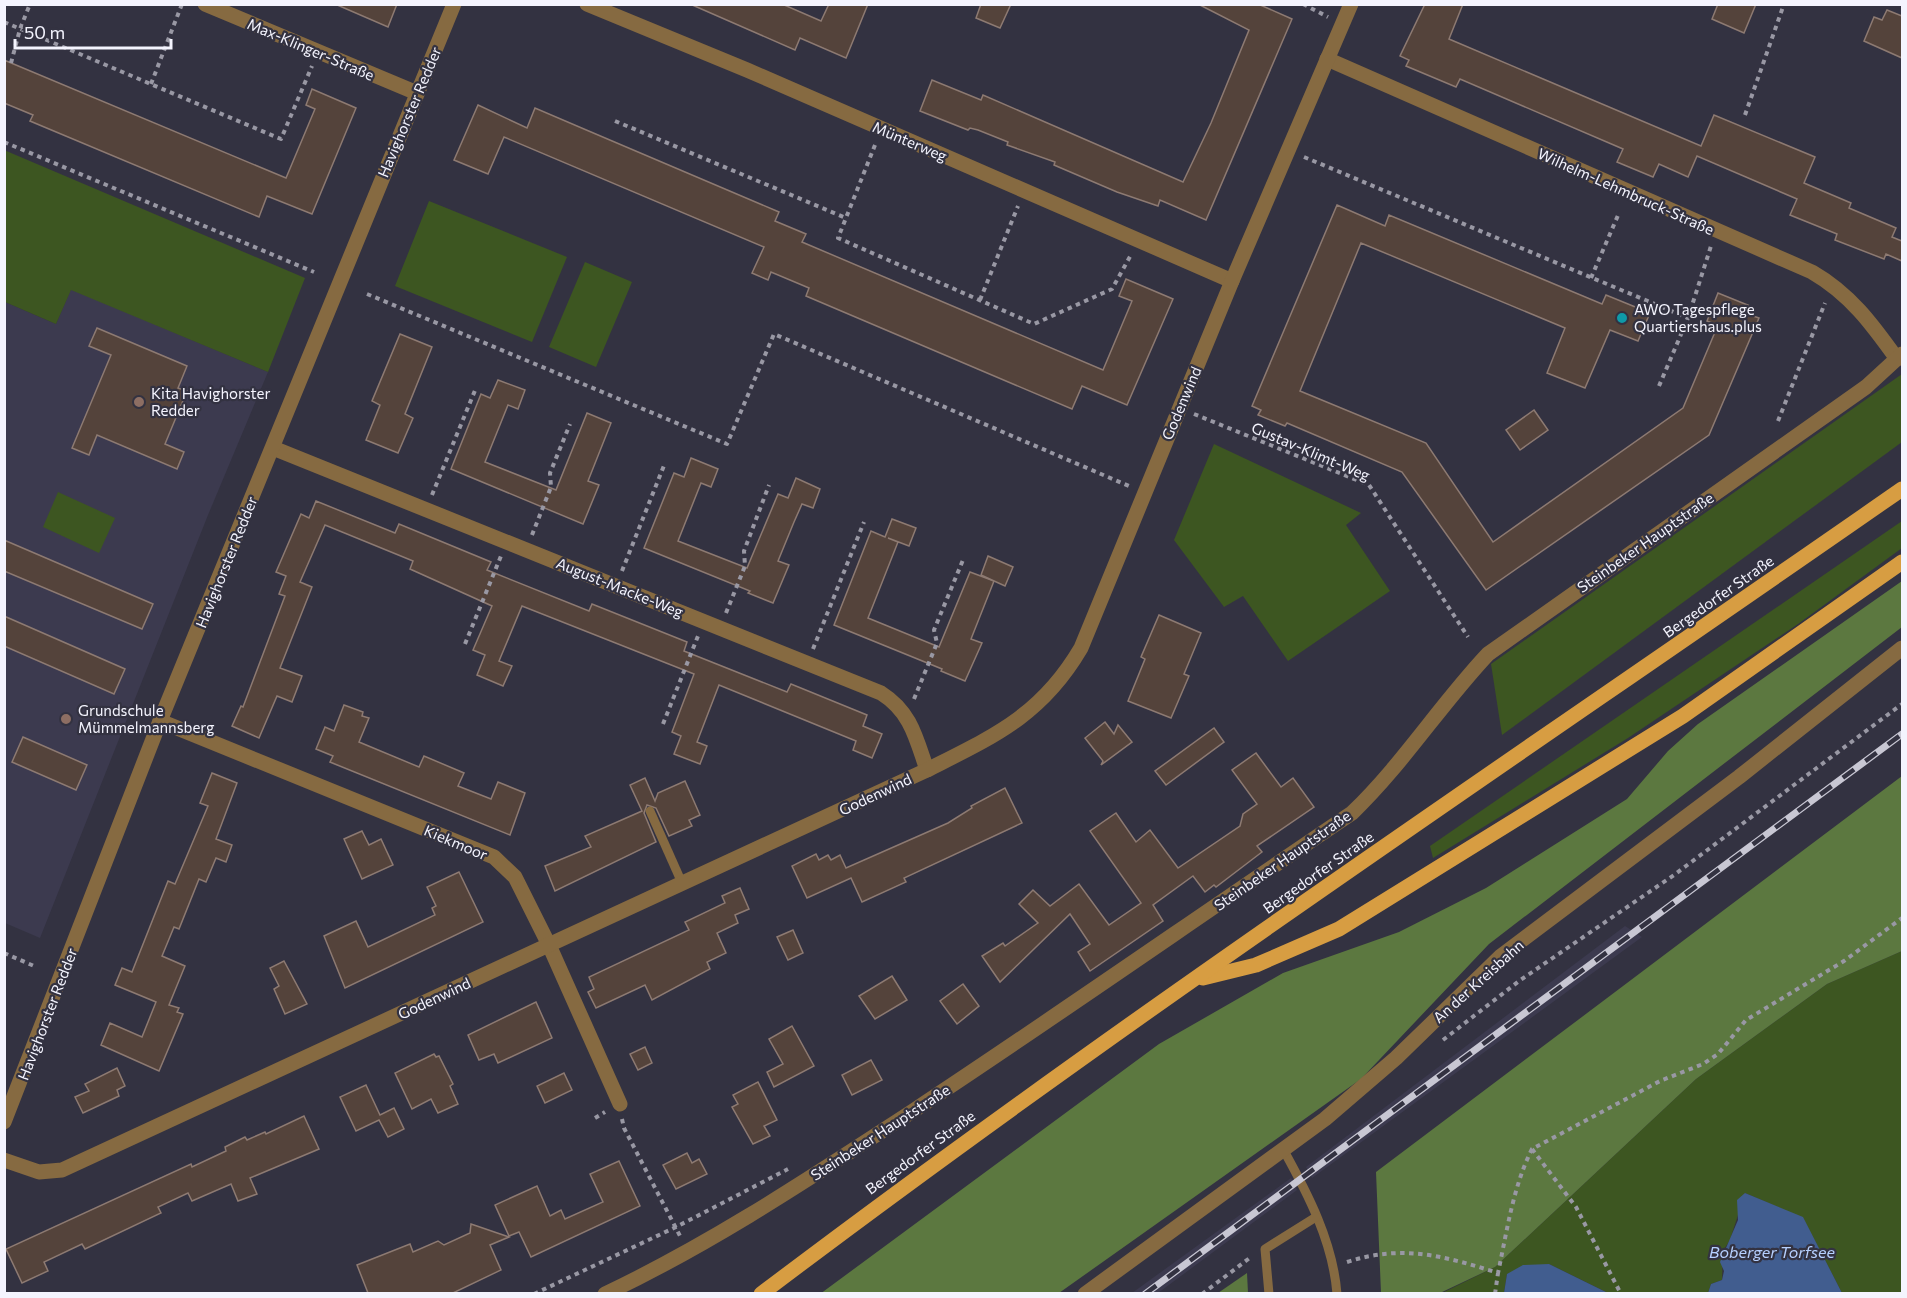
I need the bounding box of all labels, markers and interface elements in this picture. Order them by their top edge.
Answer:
scale bar [15,12,171,50]
street label: Max-Klinger-Straße [245,14,377,84]
text: 50 m [24,21,65,43]
street label: Havighorster Redder [373,44,445,180]
street label: Münterweg [870,117,950,165]
street label: Wilhelm-Lehmbruck-Straße [1535,144,1717,238]
place label: AWO Tagespflege Quartiershaus.plus [1634,300,1762,335]
marker: AWO Tagespflege Quartiershaus.plus [1615,311,1629,325]
street label: Godenwind [1157,364,1205,442]
place label: Kita Havighorster Redder [151,384,270,419]
marker: Kita Havighorster Redder [132,395,146,409]
street label: Gustav-Klimt-Weg [1249,418,1373,484]
street label: Steinbeker Hauptstraße [1573,488,1717,596]
street label: Havighorster Redder [191,494,261,630]
street label: Bergedorfer Straße [1659,551,1777,641]
street label: August-Macke-Weg [554,553,686,621]
place label: Grundschule Mümmelmannsberg [78,701,214,736]
marker: Grundschule Mümmelmannsberg [59,712,73,726]
street label: Godenwind [836,769,914,819]
street label: Steinbeker Hauptstraße [1210,806,1354,914]
street label: Kiekmoor [422,821,490,863]
street label: Bergedorfer Straße [1259,827,1377,917]
street label: An der Kreisbahn [1429,936,1527,1026]
street label: Havighorster Redder [13,945,81,1083]
street label: Godenwind [395,973,473,1023]
street label: Steinbeker Hauptstraße [807,1080,953,1184]
street label: Bergedorfer Straße [862,1106,978,1198]
water label: Boberger Torfsee [1709,1242,1835,1261]

